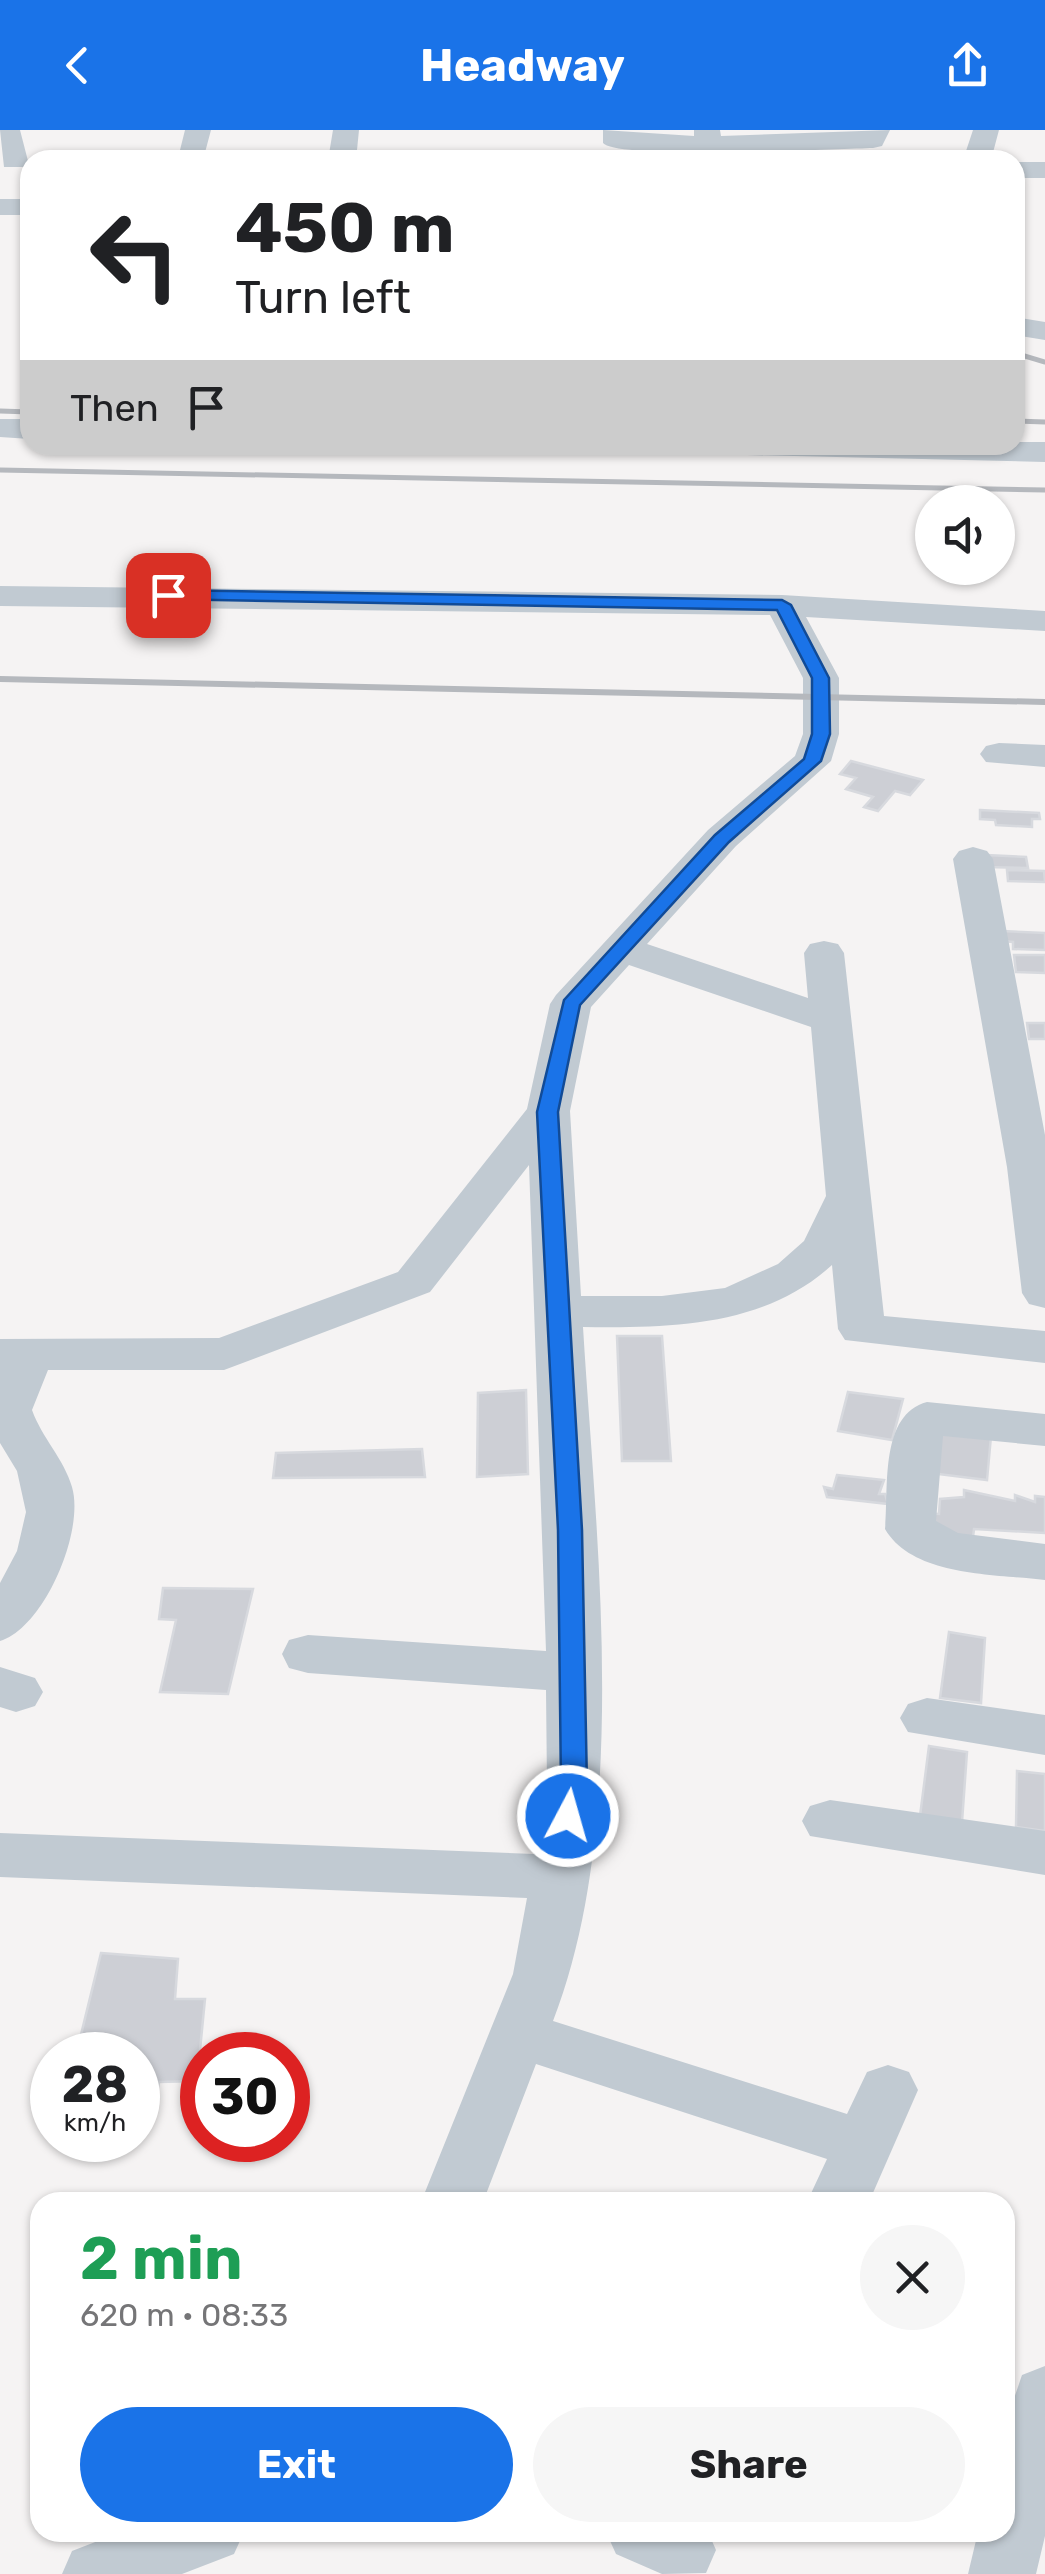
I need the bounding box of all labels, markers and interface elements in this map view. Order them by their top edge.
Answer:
icon: back [50,38,105,93]
icon: share [940,38,995,93]
text: Headway [420,39,625,92]
text: 450 m [235,187,455,270]
icon: left [70,190,200,320]
text: Turn left [235,271,411,324]
icon: arrive [179,380,234,435]
text: Then [70,385,159,431]
map controls [915,485,1015,585]
button: sound [915,485,1015,585]
pin [126,553,211,638]
icon: arrive [141,568,196,623]
position arrow [516,1764,620,1868]
speed limit sign: 30 [180,2032,310,2162]
text: 28 [62,2055,128,2115]
text: km/h [64,2108,126,2137]
text: 2 min [80,2223,242,2294]
button: close [860,2225,965,2330]
text: 620 m · 08:33 [80,2296,288,2334]
button: Exit [80,2407,513,2522]
button: Share [533,2407,965,2522]

